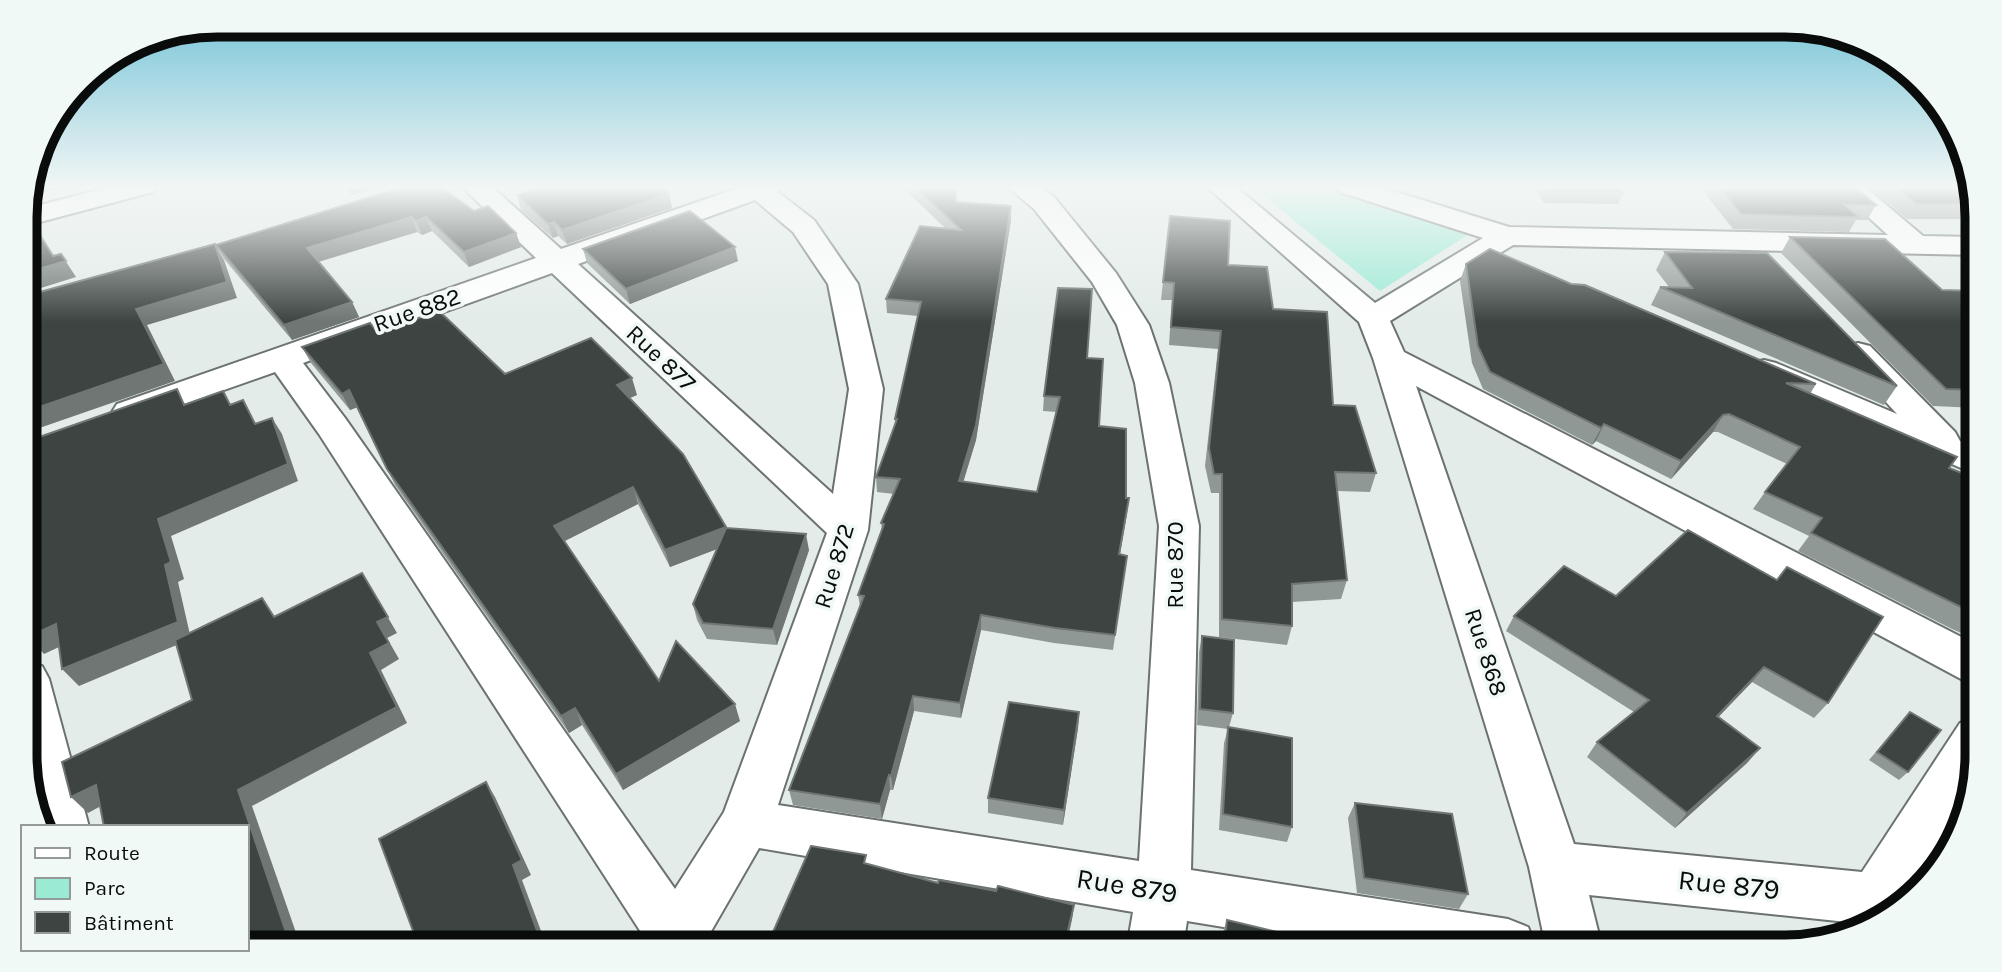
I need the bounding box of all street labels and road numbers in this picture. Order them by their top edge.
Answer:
street label: Rue 882 [370,282,464,338]
street label: Rue 877 [621,319,701,397]
street label: Rue 872 [808,520,860,612]
street label: Rue 870 [1161,521,1189,609]
street label: Rue 868 [1459,605,1513,699]
street label: Rue 879 [1074,861,1180,910]
street label: Rue 879 [1677,863,1781,906]

